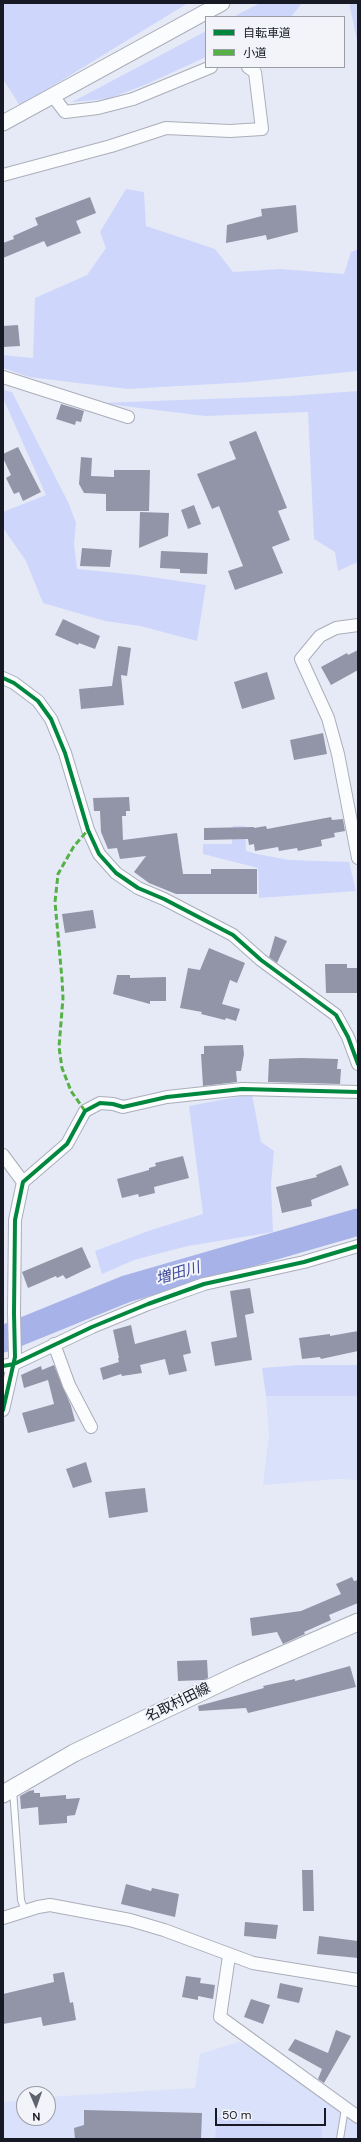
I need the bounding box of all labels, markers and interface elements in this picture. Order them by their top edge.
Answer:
legend [205,16,345,68]
text: 自転車道 [243,25,291,41]
text: 小道 [243,45,267,61]
water label: 増田川 [154,1259,202,1289]
street label: 名取村田線 [143,1680,213,1726]
north arrow [16,2086,56,2126]
scale bar [217,2100,328,2126]
text: 50 m [222,2107,251,2123]
text: N [32,2110,41,2124]

